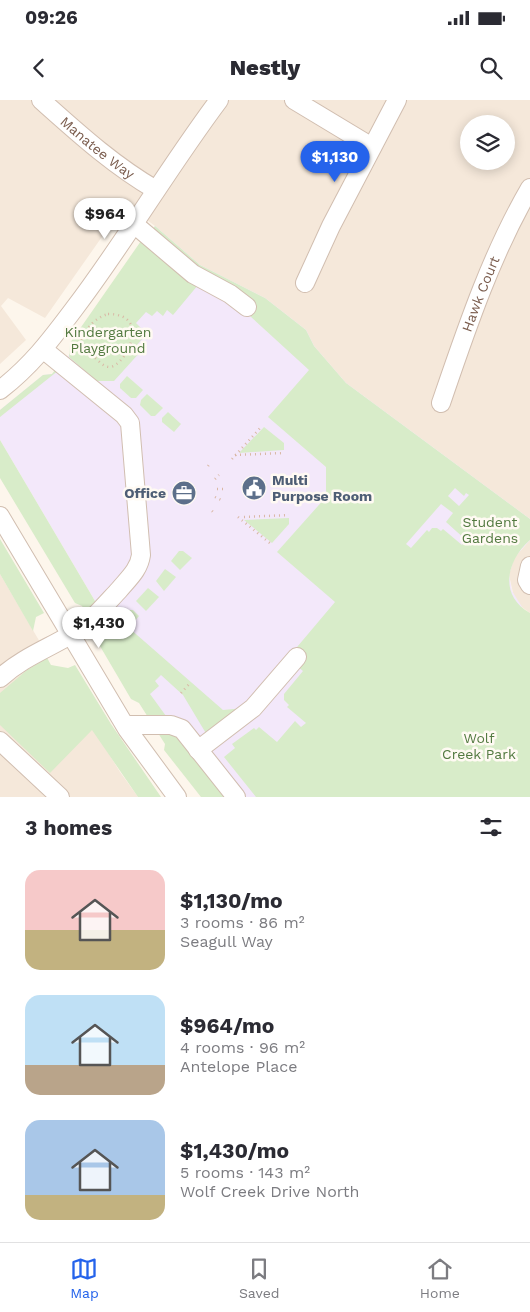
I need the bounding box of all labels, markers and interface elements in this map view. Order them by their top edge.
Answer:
text: 09:26 [25,6,78,29]
icon: back [25,54,53,82]
icon: search [477,54,505,82]
text: Nestly [230,55,300,80]
street label: Manatee Way [57,113,138,183]
map controls [460,115,515,170]
button: layers [460,115,515,170]
pin: $1,130 [294,141,376,183]
text: $1,130 [312,147,358,166]
pin: $964 [75,198,135,240]
text: $964 [85,204,125,223]
street label: Hawk Court [458,254,503,334]
park label: Kindergarten Playground [64,324,152,356]
place label: Multi Purpose Room [272,472,372,504]
public building icon: Multi Purpose Room [241,475,267,501]
office icon: Office [171,480,197,506]
place label: Office [124,485,166,501]
park label: Student Gardens [462,514,518,546]
pin: $1,430 [58,606,140,649]
text: $1,430 [73,613,125,632]
park label: Wolf Creek Park [442,730,516,762]
icon: filters [477,813,505,841]
text: 3 homes [25,815,112,840]
text: $1,130/mo [180,888,282,913]
icon: home [65,890,125,950]
text: 3 rooms · 86 m² [180,913,305,932]
text: Seagull Way [180,932,273,951]
text: $964/mo [180,1013,274,1038]
icon: home [65,1015,125,1075]
text: 4 rooms · 96 m² [180,1038,305,1057]
text: Antelope Place [180,1057,297,1076]
text: $1,430/mo [180,1138,289,1163]
icon: home [65,1140,125,1200]
text: 5 rooms · 143 m² [180,1163,310,1182]
text: Wolf Creek Drive North [180,1182,359,1201]
tab: Map [70,1255,99,1301]
tab: Saved [239,1255,280,1301]
tab: Home [420,1255,460,1301]

